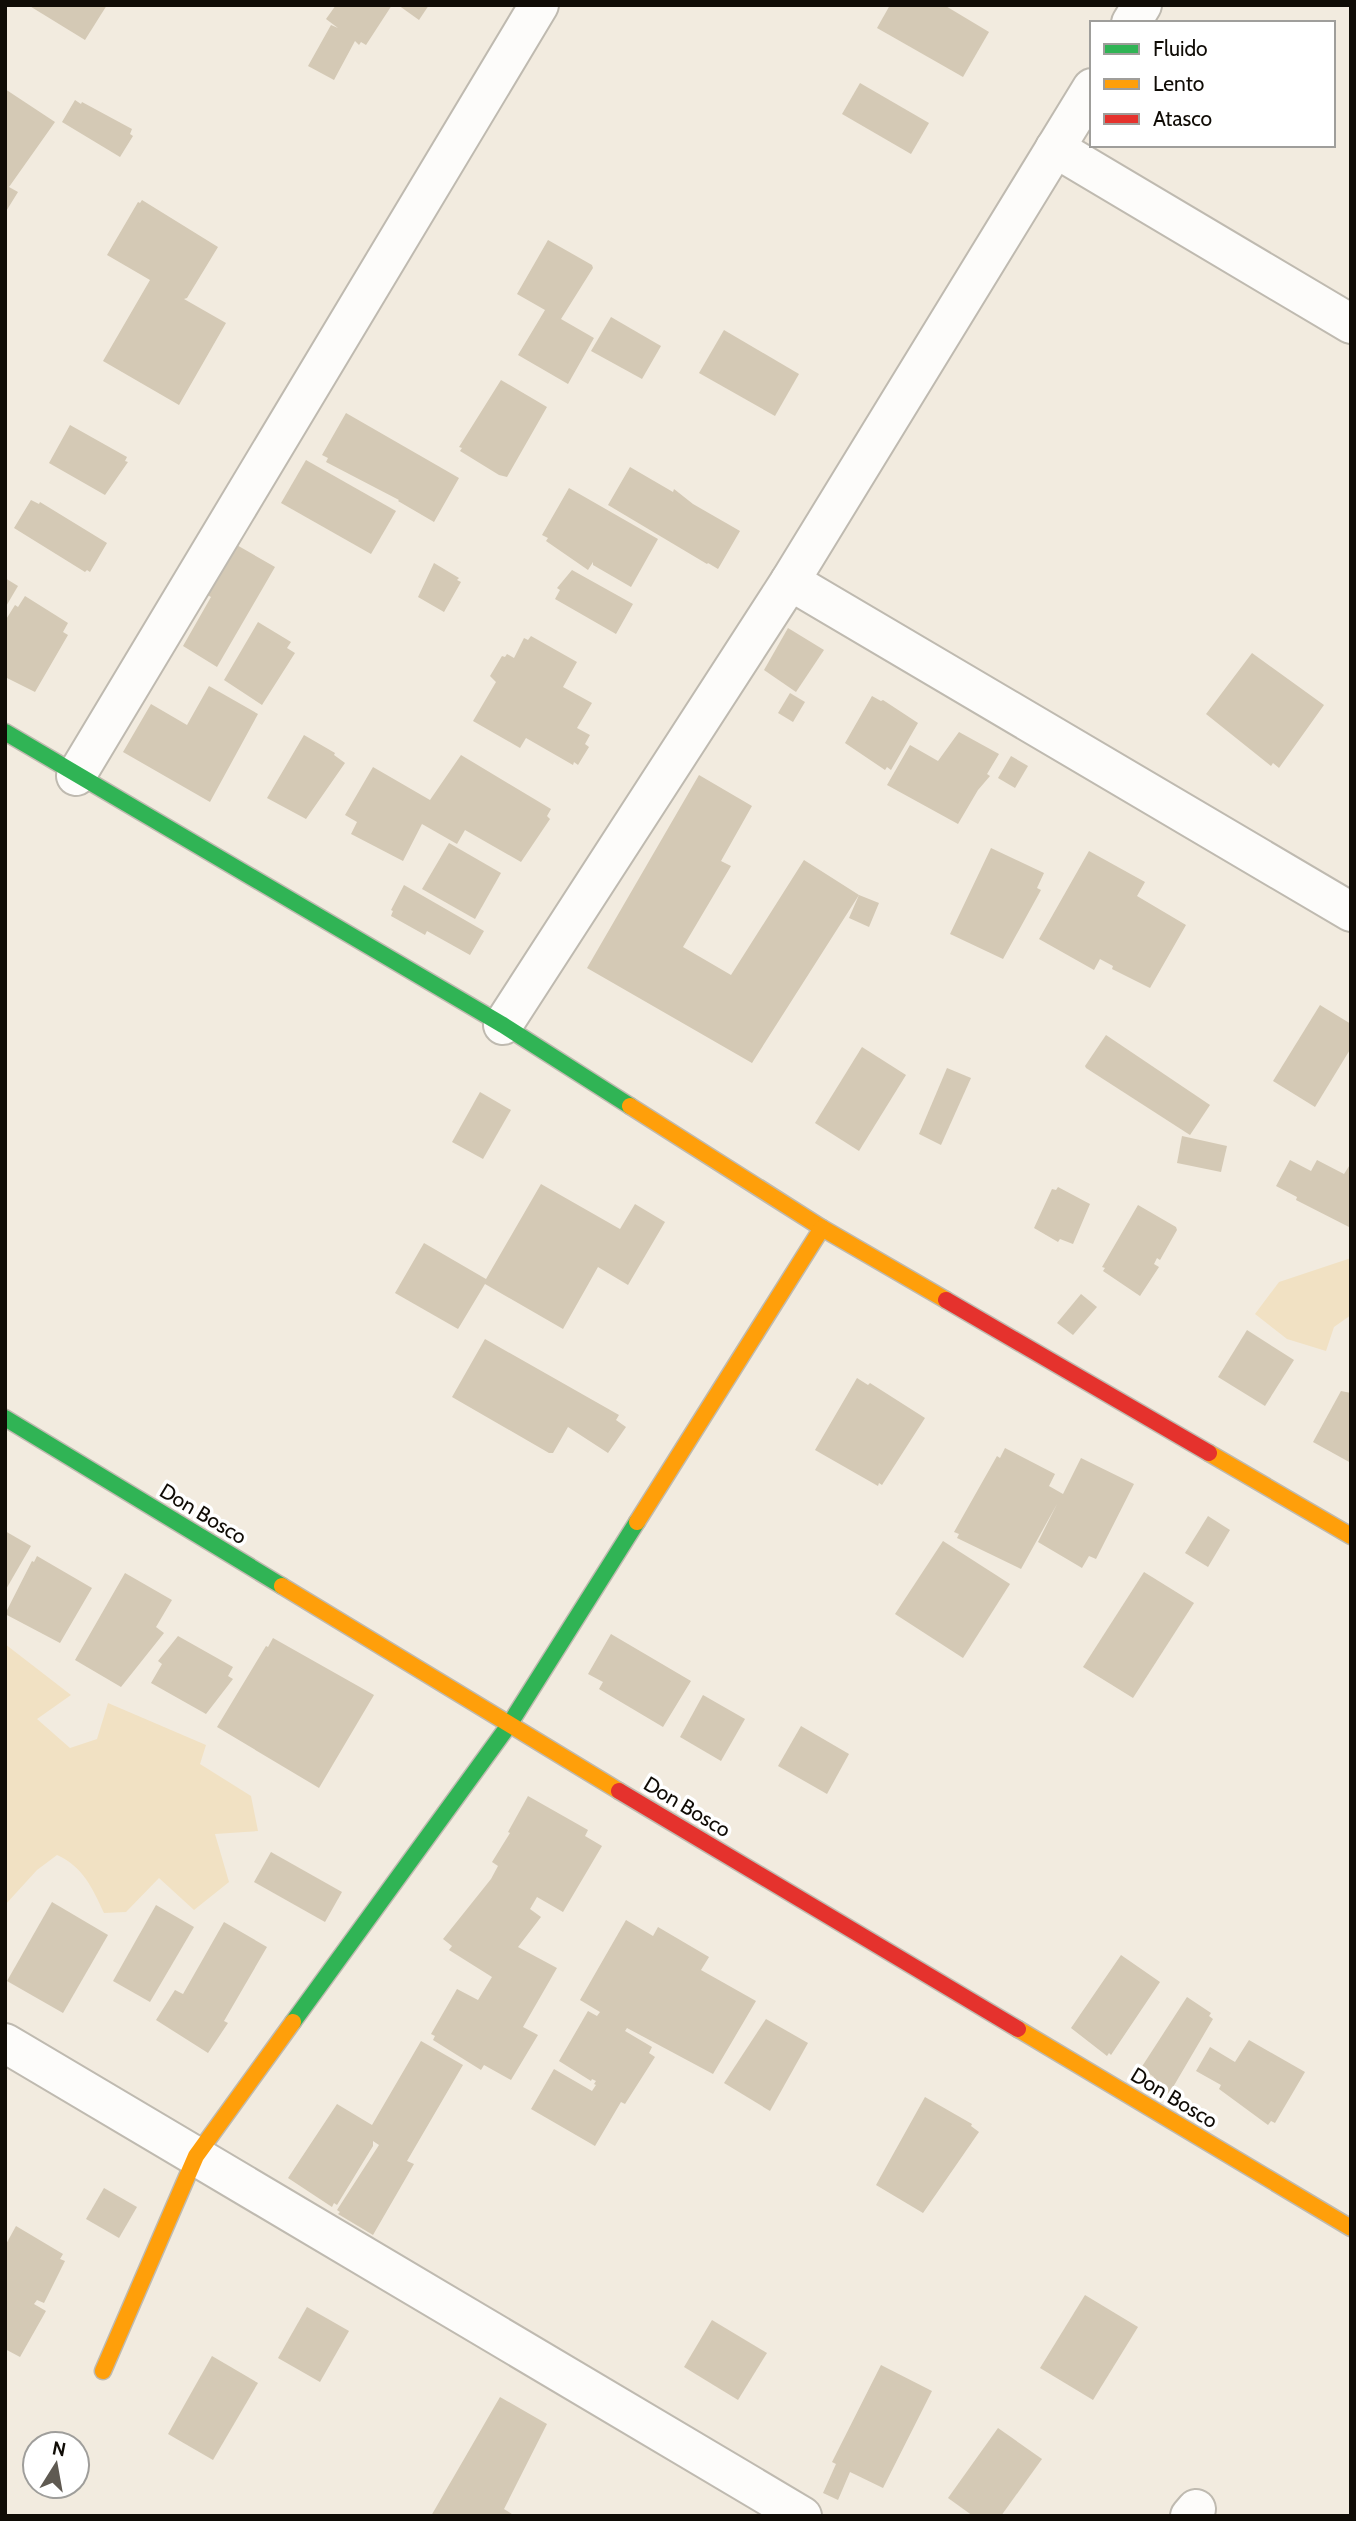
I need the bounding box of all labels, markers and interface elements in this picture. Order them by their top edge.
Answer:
legend [1090,21,1335,147]
text: Fluido [1153,36,1208,61]
text: Lento [1153,71,1204,96]
text: Atasco [1153,106,1212,131]
street label: Don Bosco [155,1478,251,1549]
street label: Don Bosco [639,1771,735,1842]
street label: Don Bosco [1126,2062,1222,2133]
north arrow [21,2430,91,2500]
text: N [50,2436,68,2461]

